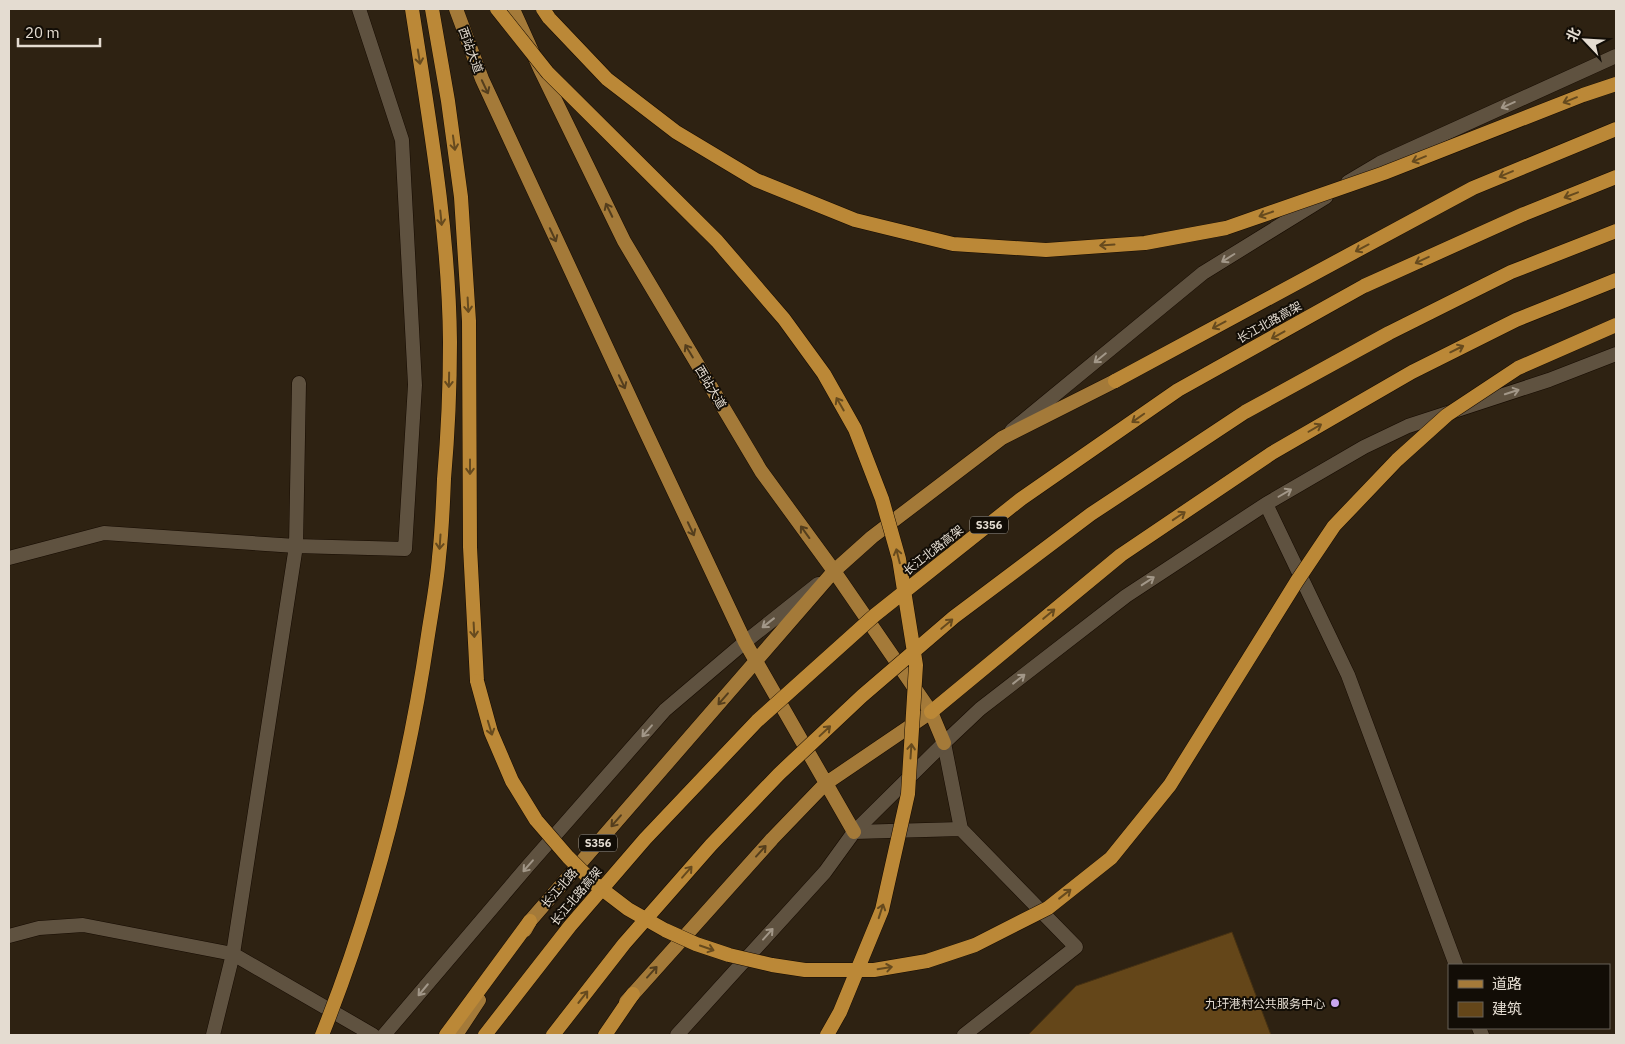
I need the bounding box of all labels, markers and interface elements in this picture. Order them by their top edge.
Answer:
scale bar [18,15,100,47]
north arrow [1560,15,1610,65]
text: 20 m [25,23,60,42]
text: 北 [1562,24,1584,45]
street label: 西站大道 [456,25,486,75]
one-way arrow [414,49,424,65]
one-way arrow [481,79,491,94]
one-way arrow [1563,95,1578,105]
one-way arrow [1501,101,1516,110]
one-way arrow [449,135,459,151]
one-way arrow [1412,155,1427,165]
one-way arrow [1499,169,1514,179]
one-way arrow [1564,191,1579,200]
one-way arrow [603,203,613,218]
one-way arrow [436,210,446,226]
one-way arrow [1259,210,1274,219]
one-way arrow [549,227,559,242]
one-way arrow [1100,241,1116,250]
one-way arrow [1355,244,1370,253]
one-way arrow [1221,253,1235,263]
one-way arrow [1415,256,1430,266]
one-way arrow [463,297,472,313]
street label: 长江北路高架 [1234,298,1304,346]
one-way arrow [1211,320,1226,330]
one-way arrow [1271,330,1285,340]
one-way arrow [1449,344,1464,353]
one-way arrow [684,345,694,359]
one-way arrow [1094,352,1107,363]
street label: 西站大道 [692,363,730,411]
one-way arrow [444,372,454,388]
one-way arrow [618,374,627,389]
one-way arrow [1504,387,1520,396]
one-way arrow [835,398,845,412]
one-way arrow [1131,413,1145,423]
one-way arrow [1308,423,1322,433]
one-way arrow [465,459,475,475]
one-way arrow [1277,487,1291,497]
one-way arrow [1171,511,1185,521]
road number: S356 [970,516,1008,534]
one-way arrow [687,521,696,536]
street label: 长江北路高架 [900,522,966,578]
one-way arrow [800,526,811,539]
one-way arrow [435,534,445,550]
one-way arrow [892,548,902,564]
one-way arrow [1141,576,1155,586]
one-way arrow [1043,609,1056,620]
one-way arrow [762,618,775,629]
one-way arrow [940,618,953,629]
one-way arrow [470,622,479,638]
one-way arrow [1012,673,1025,684]
one-way arrow [717,692,729,705]
one-way arrow [486,720,496,736]
one-way arrow [641,725,653,738]
one-way arrow [819,725,831,737]
one-way arrow [906,744,915,760]
one-way arrow [611,815,622,828]
road number: S356 [579,834,617,851]
one-way arrow [755,844,767,857]
one-way arrow [522,860,534,873]
street label: 长江北路高架 [547,864,605,928]
street label: 长江北路 [538,865,580,911]
one-way arrow [681,866,692,879]
one-way arrow [1058,889,1071,900]
one-way arrow [877,903,886,919]
one-way arrow [762,928,774,941]
one-way arrow [699,944,715,953]
one-way arrow [876,963,892,973]
legend [1448,964,1610,1029]
one-way arrow [647,965,658,978]
text: 道路 [1492,974,1522,993]
one-way arrow [418,983,429,996]
one-way arrow [577,991,588,1004]
place label: 九圩港村公共服务中心 [1205,996,1325,1011]
marker: 九圩港村公共服务中心 [1329,997,1341,1009]
text: 建筑 [1492,999,1522,1018]

